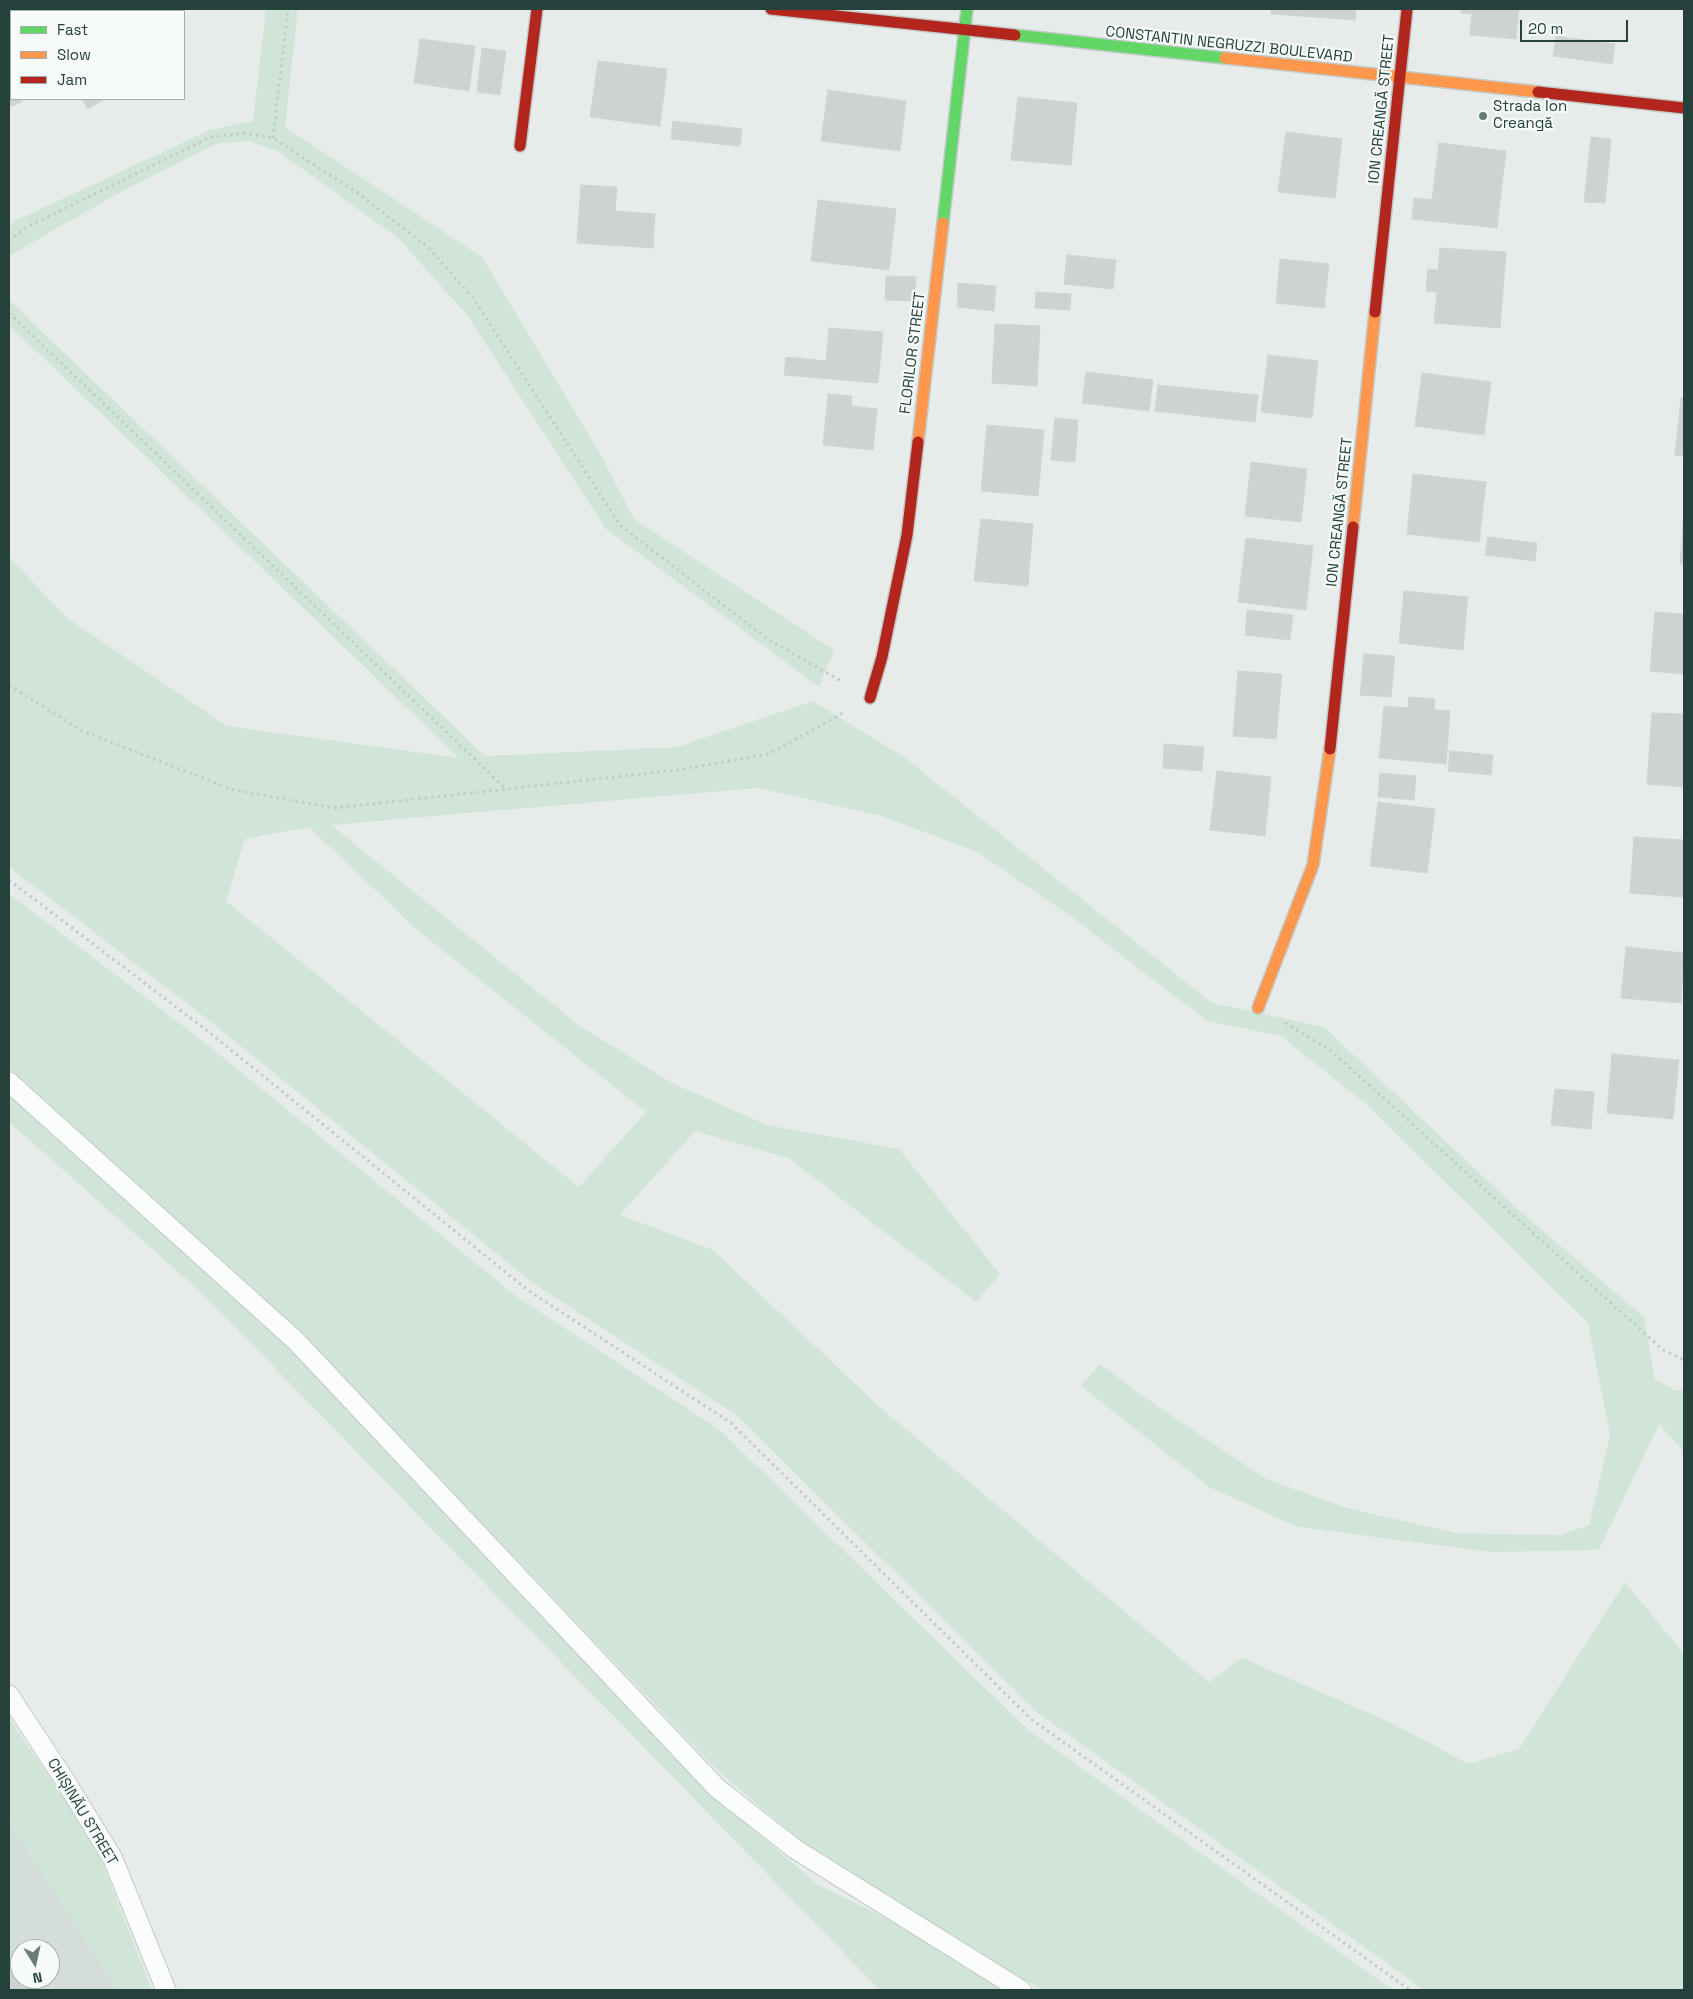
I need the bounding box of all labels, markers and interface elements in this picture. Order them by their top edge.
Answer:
legend [10,10,185,100]
scale bar [1523,10,1630,42]
text: 20 m [1528,19,1563,38]
text: Fast [57,20,88,39]
street label: CONSTANTIN NEGRUZZI BOULEVARD [1105,23,1353,67]
street label: ION CREANGĂ STREET [1365,33,1399,185]
text: Slow [57,45,91,64]
text: Jam [57,70,87,89]
place label: Strada Ion Creangă [1493,98,1567,133]
marker: Strada Ion Creangă [1477,110,1489,122]
street label: FLORILOR STREET [897,291,929,415]
street label: ION CREANGĂ STREET [1323,436,1357,588]
street label: CHIȘINĂU STREET [43,1755,121,1869]
north arrow [10,1939,60,1989]
text: N [31,1968,44,1987]

